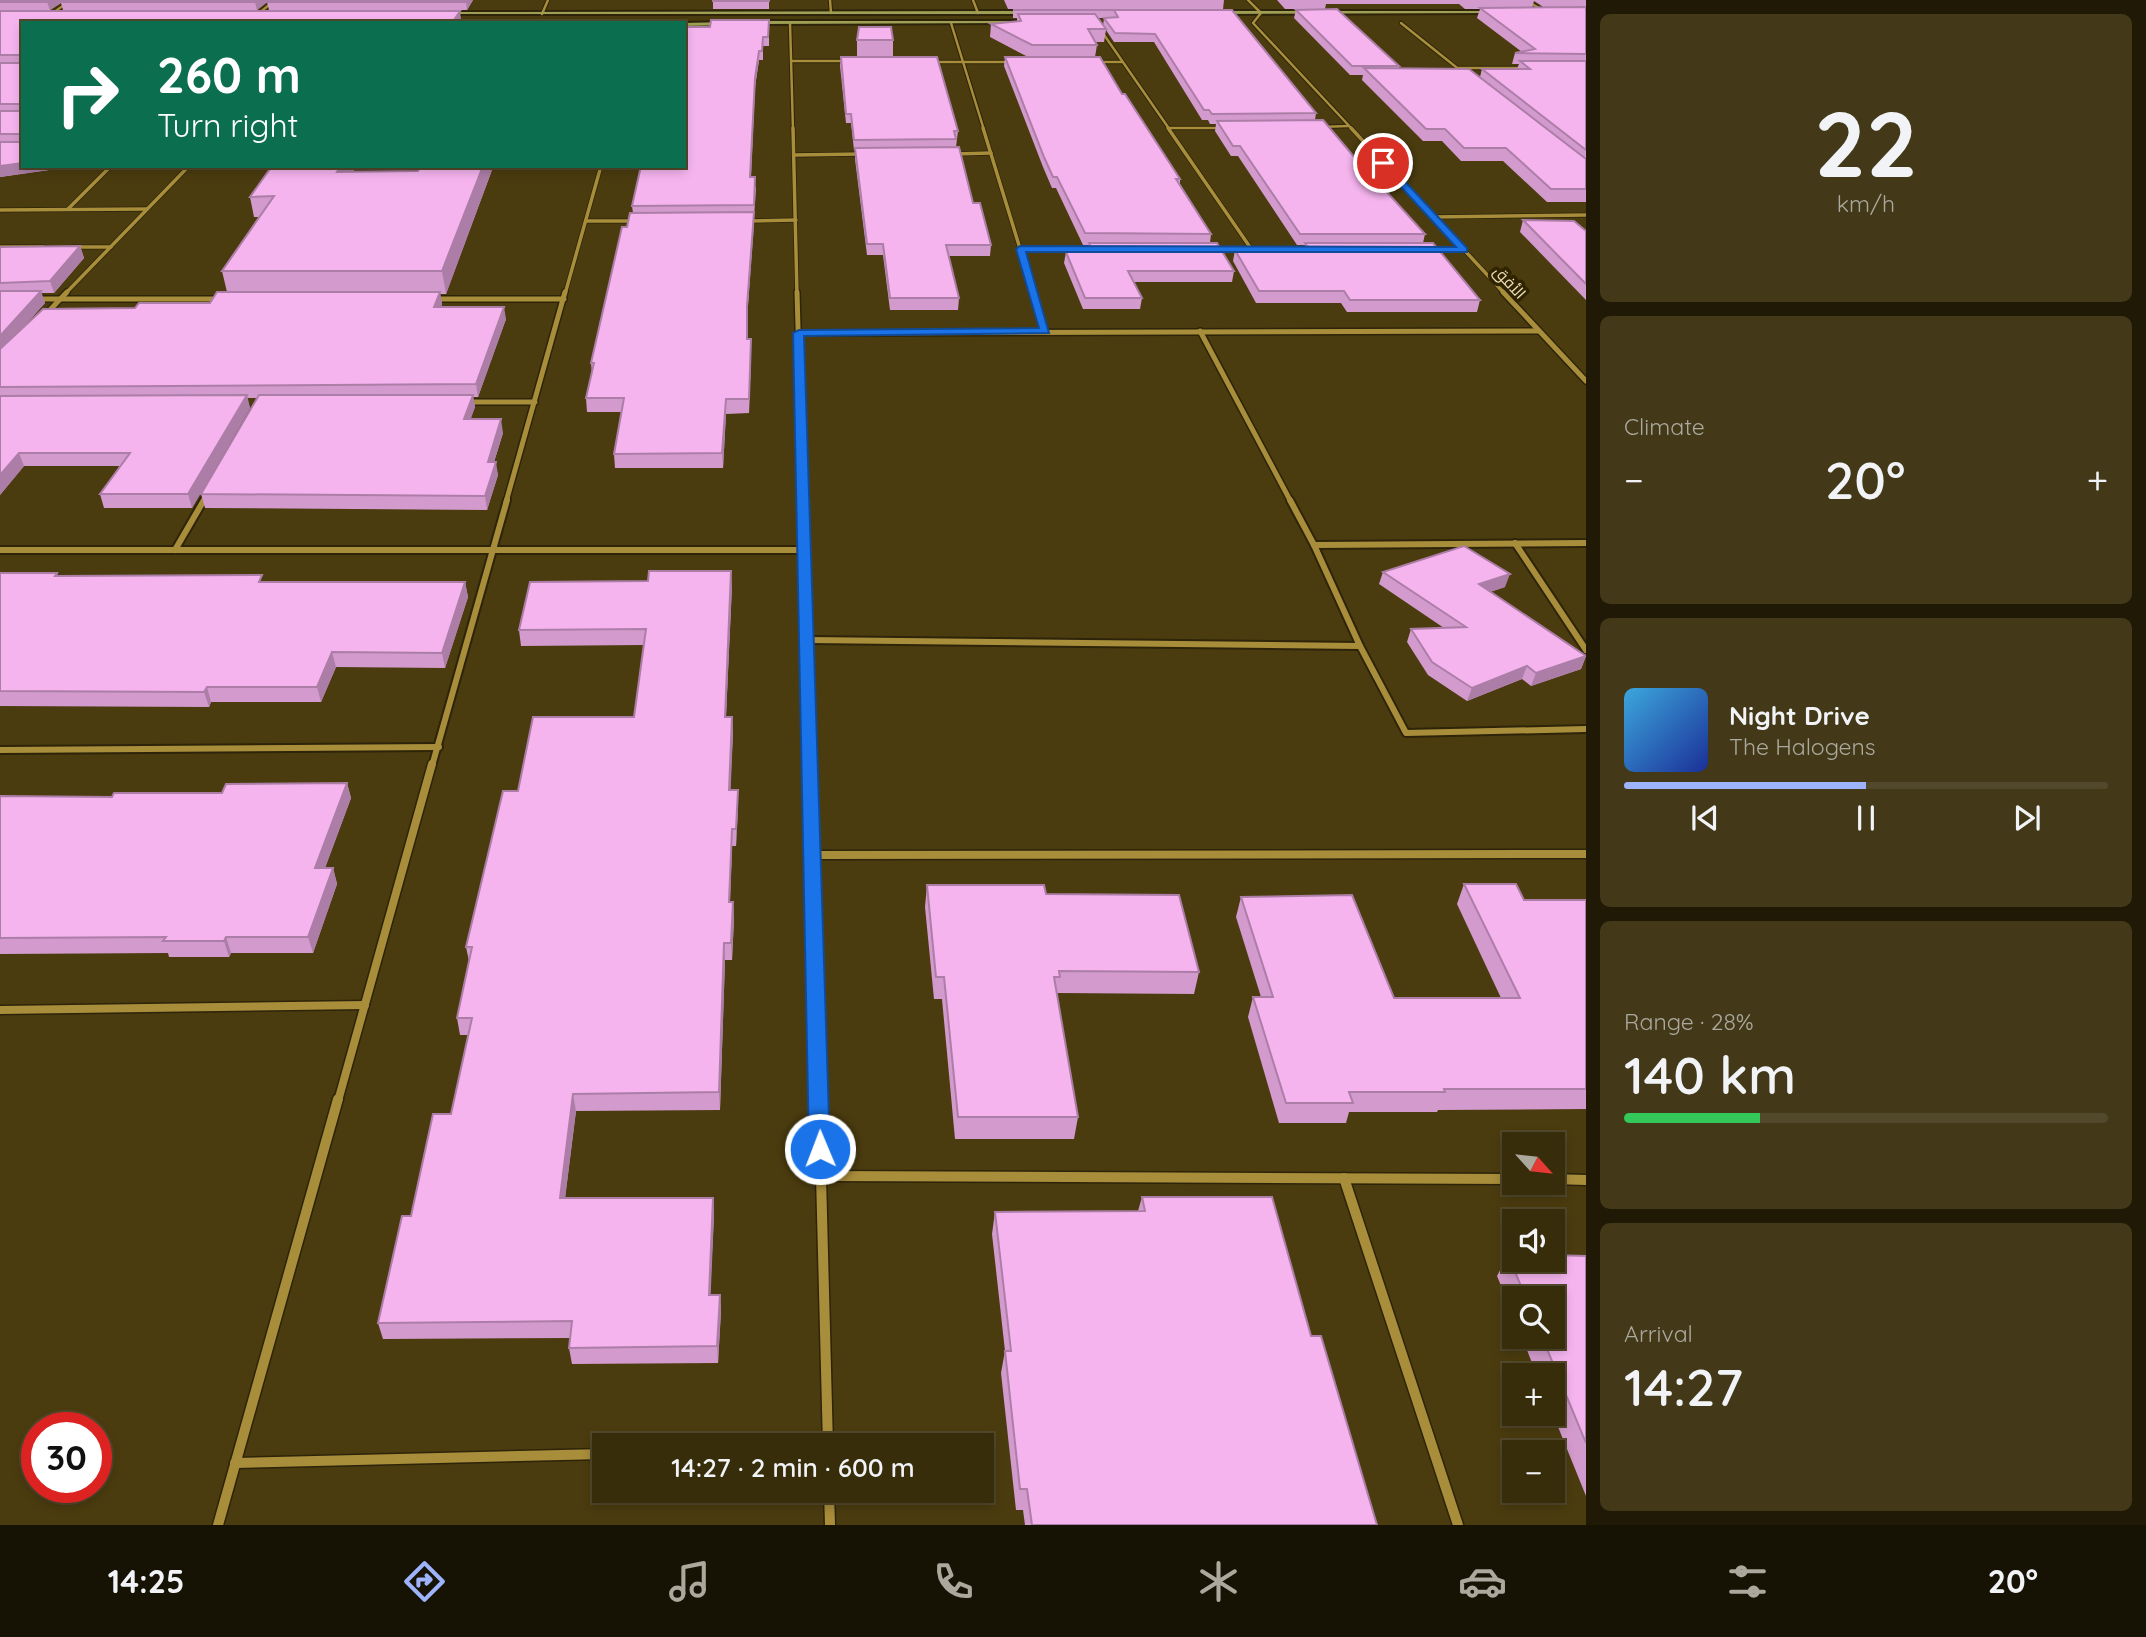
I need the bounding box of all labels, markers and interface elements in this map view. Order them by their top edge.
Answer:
text: 260 m [157,44,301,105]
icon: right [42,49,133,140]
text: 22 [1814,86,1918,200]
text: Turn right [157,105,298,145]
pin [1353,133,1413,193]
icon: arrive [1364,144,1402,182]
text: km/h [1837,189,1895,218]
street label: الأفق [1489,261,1530,304]
text: Climate [1624,412,1705,441]
text: 20° [1825,447,1905,512]
text: − [1624,456,1644,504]
text: + [2087,456,2108,504]
text: Night Drive [1729,699,1870,732]
text: The Halogens [1729,732,1876,761]
icon: previous [1686,799,1724,837]
icon: pause [1847,799,1885,837]
icon: next [2008,799,2046,837]
text: Range · 28% [1624,1007,1754,1036]
text: 140 km [1624,1042,1796,1107]
position arrow [783,1112,857,1186]
north arrow [1502,1132,1564,1195]
map controls [1502,1132,1565,1503]
button: sound [1502,1209,1565,1272]
button: search [1502,1286,1565,1349]
text: Arrival [1624,1319,1693,1348]
text: 14:27 [1624,1354,1743,1419]
button: + [1502,1363,1565,1426]
speed limit sign: 30 [21,1412,112,1503]
button: − [1502,1440,1565,1503]
text: 14:27 · 2 min · 600 m [671,1451,915,1484]
icon: directions [400,1557,449,1606]
icon: music [665,1557,714,1606]
icon: phone [929,1557,978,1606]
icon: climate [1194,1557,1243,1606]
icon: car [1458,1557,1507,1606]
icon: filters [1723,1557,1772,1606]
text: 14:25 [108,1561,184,1601]
text: 20° [1988,1561,2038,1601]

